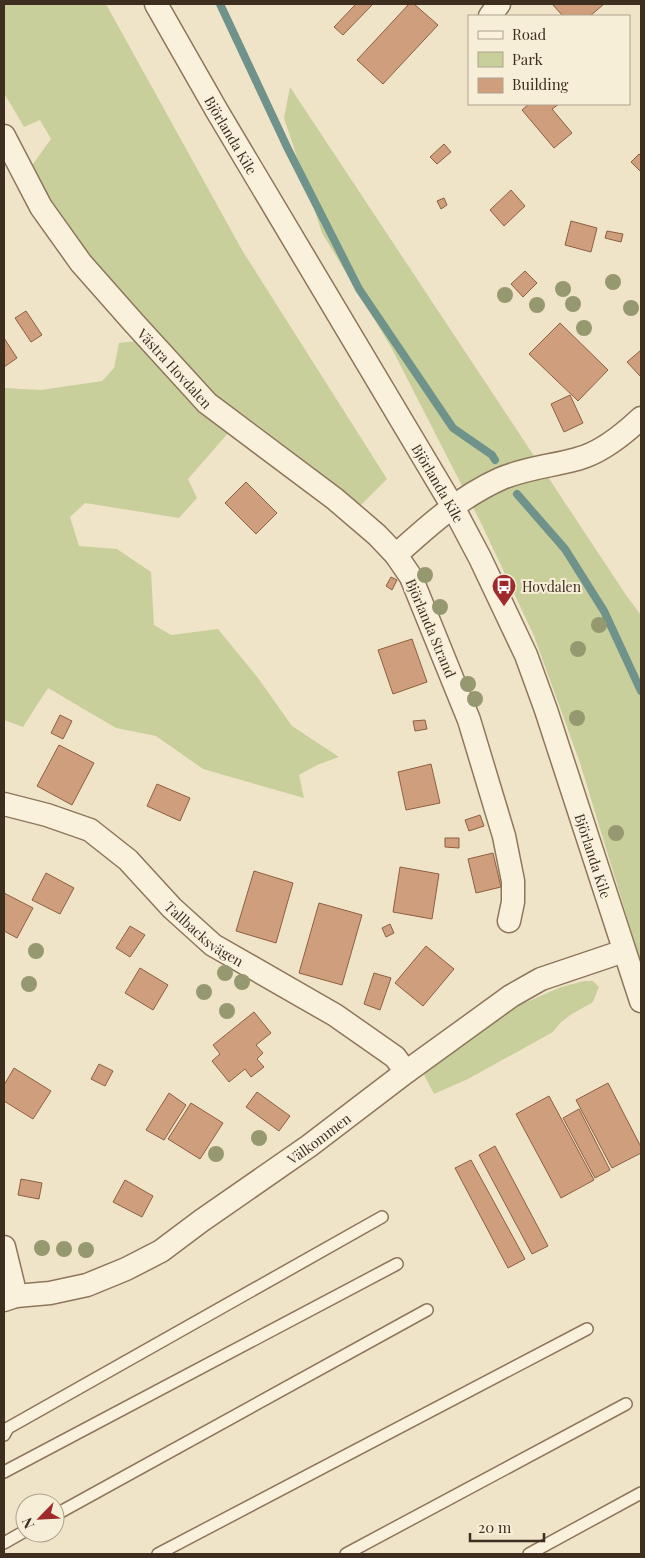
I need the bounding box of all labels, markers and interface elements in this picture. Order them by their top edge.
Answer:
legend [468,15,630,105]
text: Road [512,24,546,44]
text: Park [512,49,544,69]
text: Building [512,74,569,94]
street label: Björlanda Kile [201,92,262,178]
street label: Västra Hovdalen [133,323,217,413]
street label: Björlanda Kile [408,440,469,525]
bus stop icon: Hovdalen [491,573,517,607]
street label: Björlanda Strand [402,576,460,680]
place label: Hovdalen [522,577,582,596]
street label: Björlanda Kile [571,811,616,901]
street label: Tallbacksvägen [161,897,248,971]
street label: Välkommen [282,1108,355,1169]
north arrow [15,1493,65,1543]
scale bar [470,1510,544,1542]
text: N [17,1515,38,1532]
text: 20 m [478,1517,512,1537]

